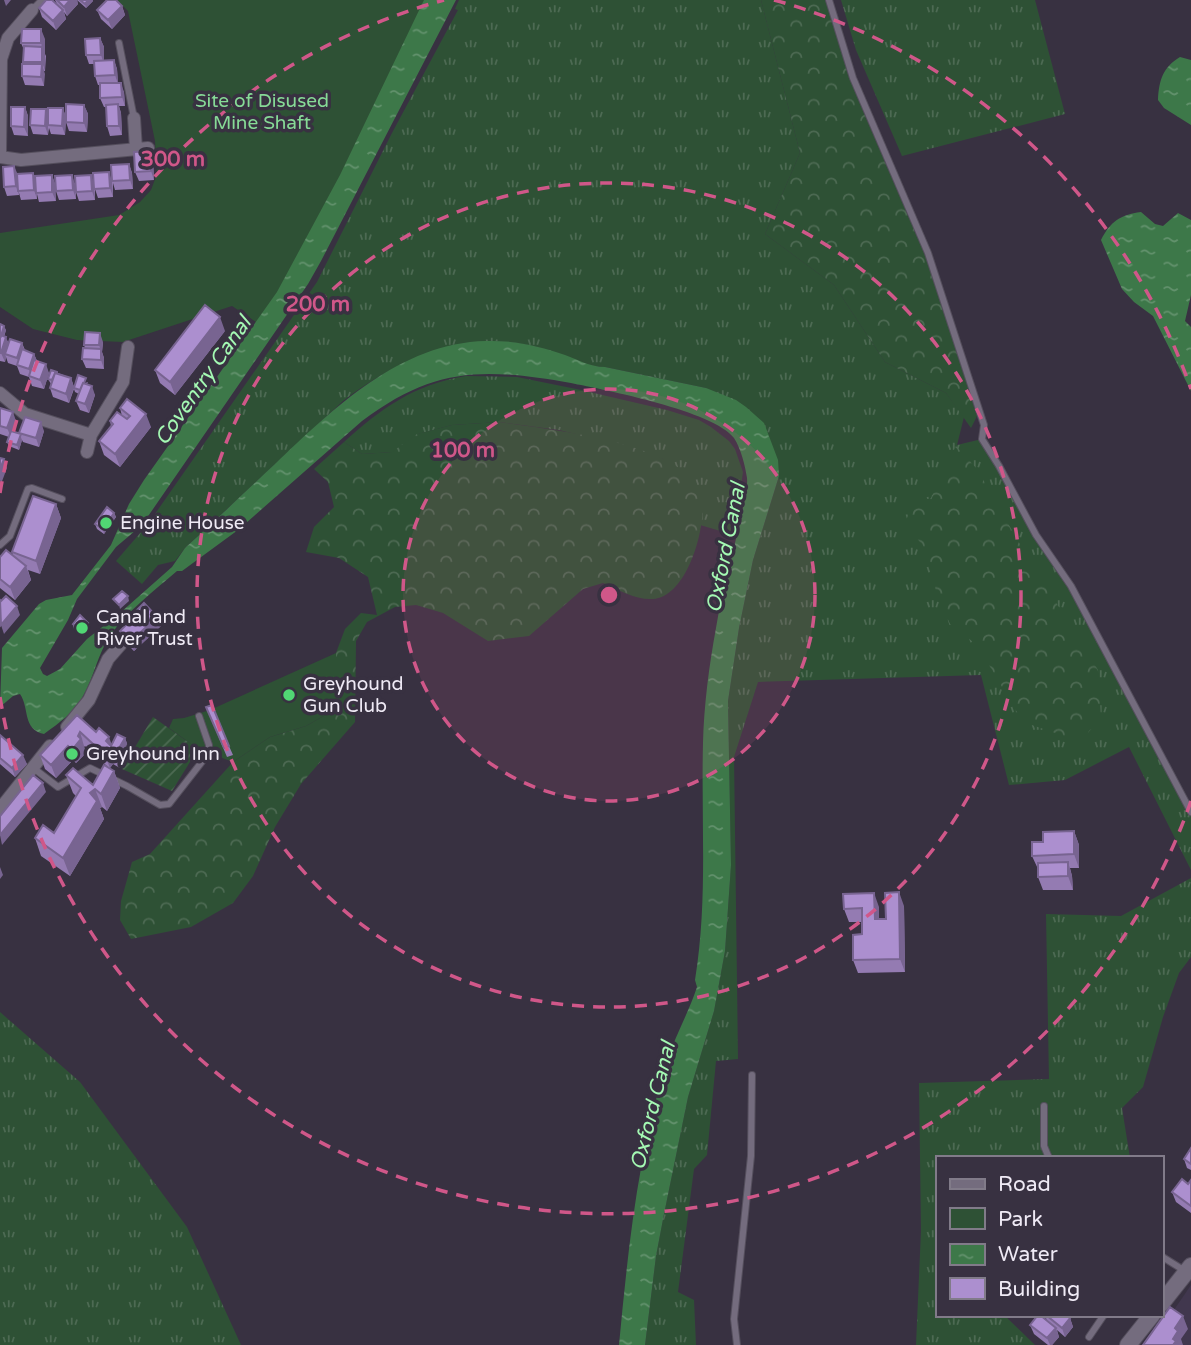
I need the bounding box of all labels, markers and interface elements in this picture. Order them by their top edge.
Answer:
park label: Site of Disused Mine Shaft [195,90,329,134]
text: 300 m [141,147,205,172]
text: 200 m [286,292,350,317]
water label: Coventry Canal [149,310,258,450]
text: 100 m [431,438,495,463]
water label: Oxford Canal [701,478,751,615]
place label: Engine House [120,512,245,534]
marker: Engine House [98,515,114,531]
centre of rings [597,583,621,607]
place label: Canal and River Trust [96,606,193,650]
marker: Canal and River Trust [74,620,90,636]
place label: Greyhound Gun Club [303,673,404,717]
marker: Greyhound Gun Club [281,687,297,703]
place label: Greyhound Inn [86,743,220,765]
marker: Greyhound Inn [64,746,80,762]
water label: Oxford Canal [625,1037,682,1173]
legend [936,1156,1163,1317]
text: Road [998,1172,1051,1197]
text: Park [998,1207,1043,1232]
text: Water [998,1242,1058,1267]
text: Building [998,1277,1080,1302]

